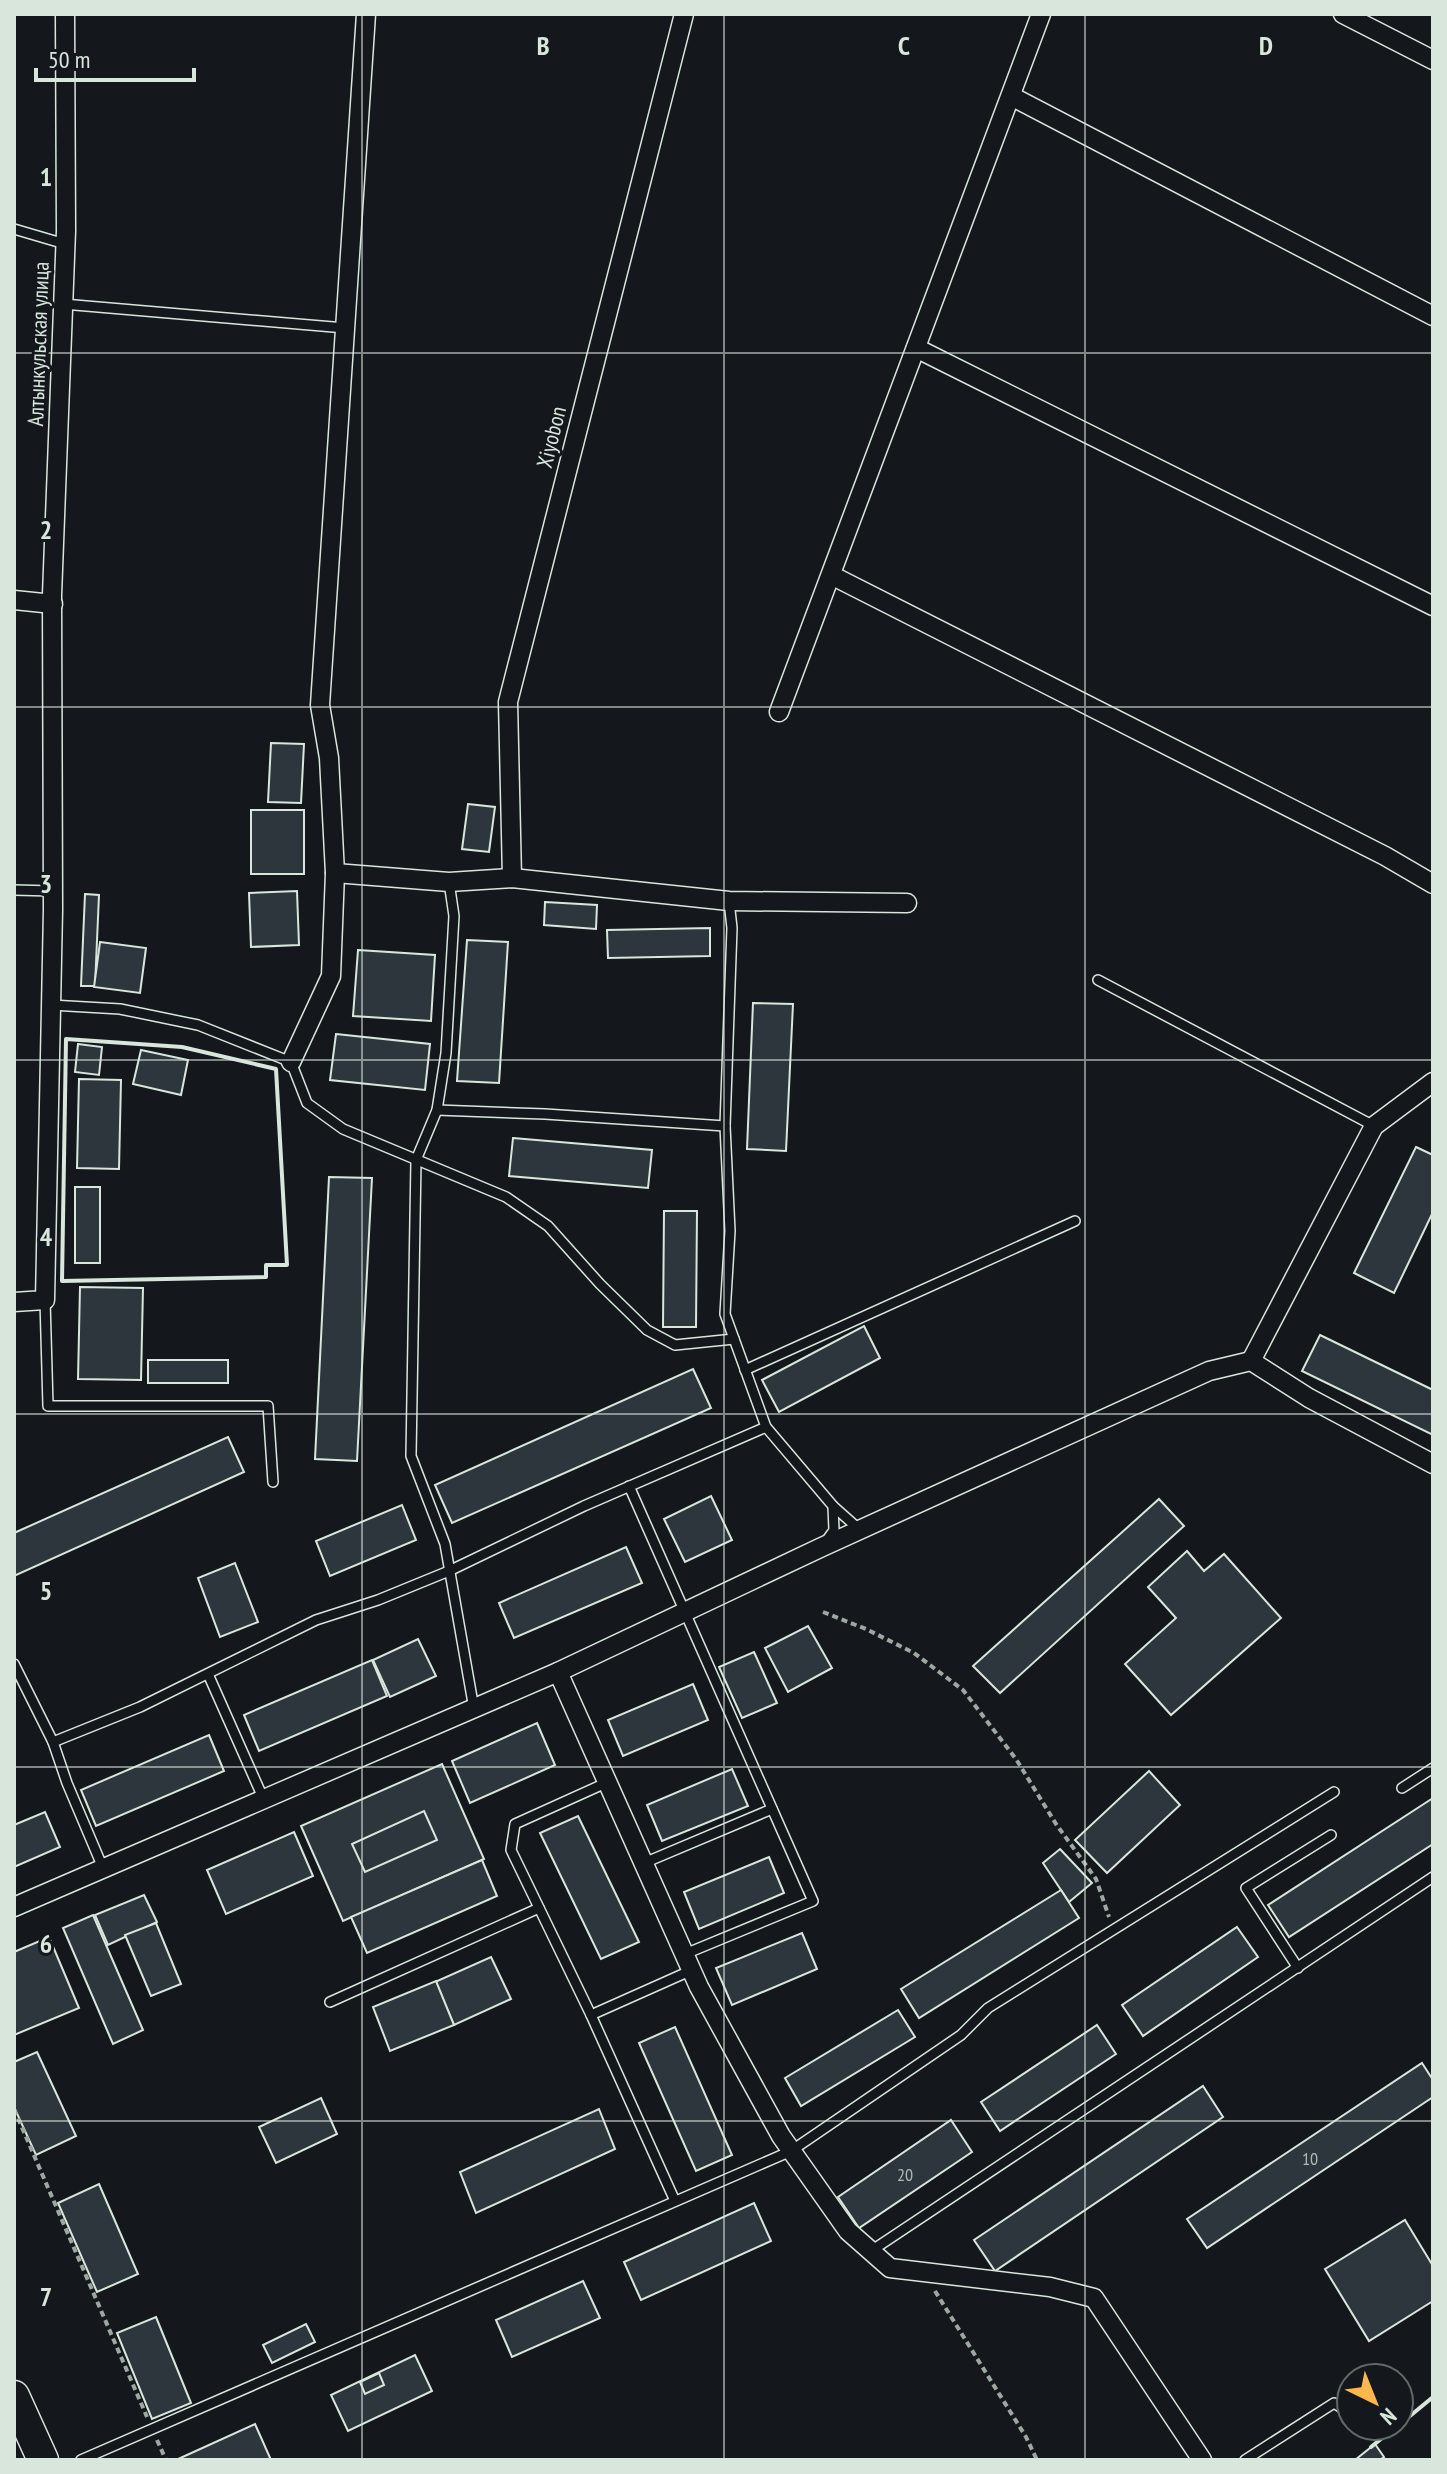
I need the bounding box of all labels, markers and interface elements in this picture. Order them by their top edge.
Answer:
text: B [537,29,550,62]
text: C [898,29,910,62]
text: D [1259,29,1273,62]
scale bar [36,32,194,82]
text: 50 m [48,44,90,75]
text: 1 [40,160,52,193]
street label: Алтынкульская улица [21,261,55,427]
street label: Xiyobon [530,403,572,471]
text: 2 [40,513,52,546]
text: 3 [40,867,52,900]
text: 4 [40,1220,53,1253]
text: 5 [40,1574,52,1607]
text: 6 [40,1927,52,1960]
house number: 10 [1302,2147,1318,2170]
house number: 20 [897,2163,913,2186]
text: 7 [40,2280,52,2313]
north arrow [1335,2362,1415,2442]
text: N [1375,2402,1403,2431]

